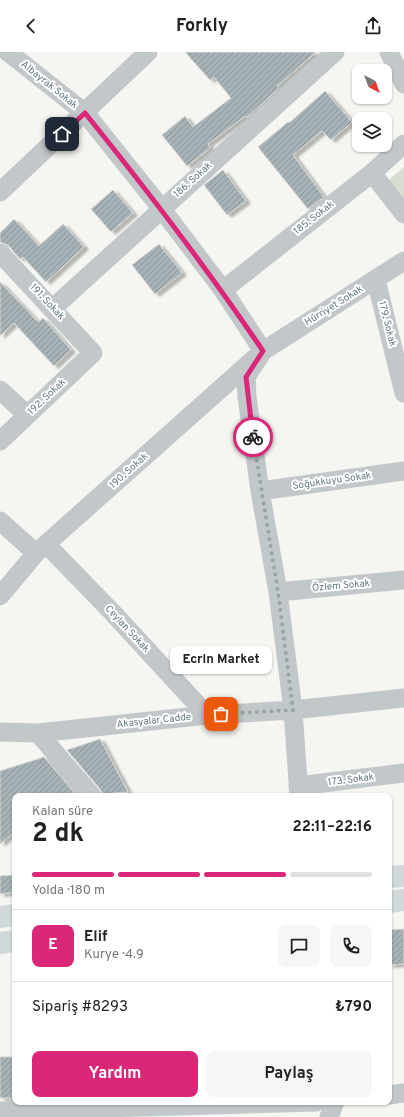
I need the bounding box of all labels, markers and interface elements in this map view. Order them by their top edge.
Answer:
icon: back [20,15,42,37]
text: Forkly [176,15,228,38]
icon: share [362,15,384,37]
street label: Albayrak Sokak [18,58,80,112]
north arrow [352,64,392,104]
map controls [352,64,392,152]
button: layers [352,112,392,152]
pin [45,117,79,151]
icon: home [51,123,73,145]
street label: 186. Sokak [171,159,215,201]
street label: 185. Sokak [291,198,337,238]
street label: 191. Sokak [27,281,67,323]
street label: Hürriyet Sokak [302,283,366,329]
street label: 179. Sokak [375,300,399,348]
street label: 192. Sokak [25,376,69,418]
courier [233,417,273,457]
icon: bike [242,426,264,448]
street label: 190. Sokak [107,450,151,492]
street label: Soğukkuyu Sokak [292,469,372,493]
street label: Özlem Sokak [311,577,371,595]
street label: Ceylan Sokak [102,603,152,655]
callout: Ecrin Market [170,646,272,674]
text: Ecrin Market [182,652,260,668]
pin [204,697,238,731]
icon: bag [210,703,232,725]
street label: Akasyalar Cadde [116,711,192,731]
street label: 173. Sokak [327,771,375,789]
text: Kalan süre [32,804,93,820]
text: 2 dk [32,818,84,851]
text: 22:11–22:16 [293,818,372,837]
text: Yolda · 180 m [32,883,105,899]
button: chat [278,925,320,967]
button: phone [330,925,372,967]
text: Elif [84,928,107,947]
text: E [48,936,58,955]
text: Kurye · 4.9 [84,947,144,963]
text: Sipariş #8293 [32,998,128,1017]
text: ₺790 [335,998,372,1017]
button: Yardım [32,1051,198,1097]
button: Paylaş [206,1051,372,1097]

